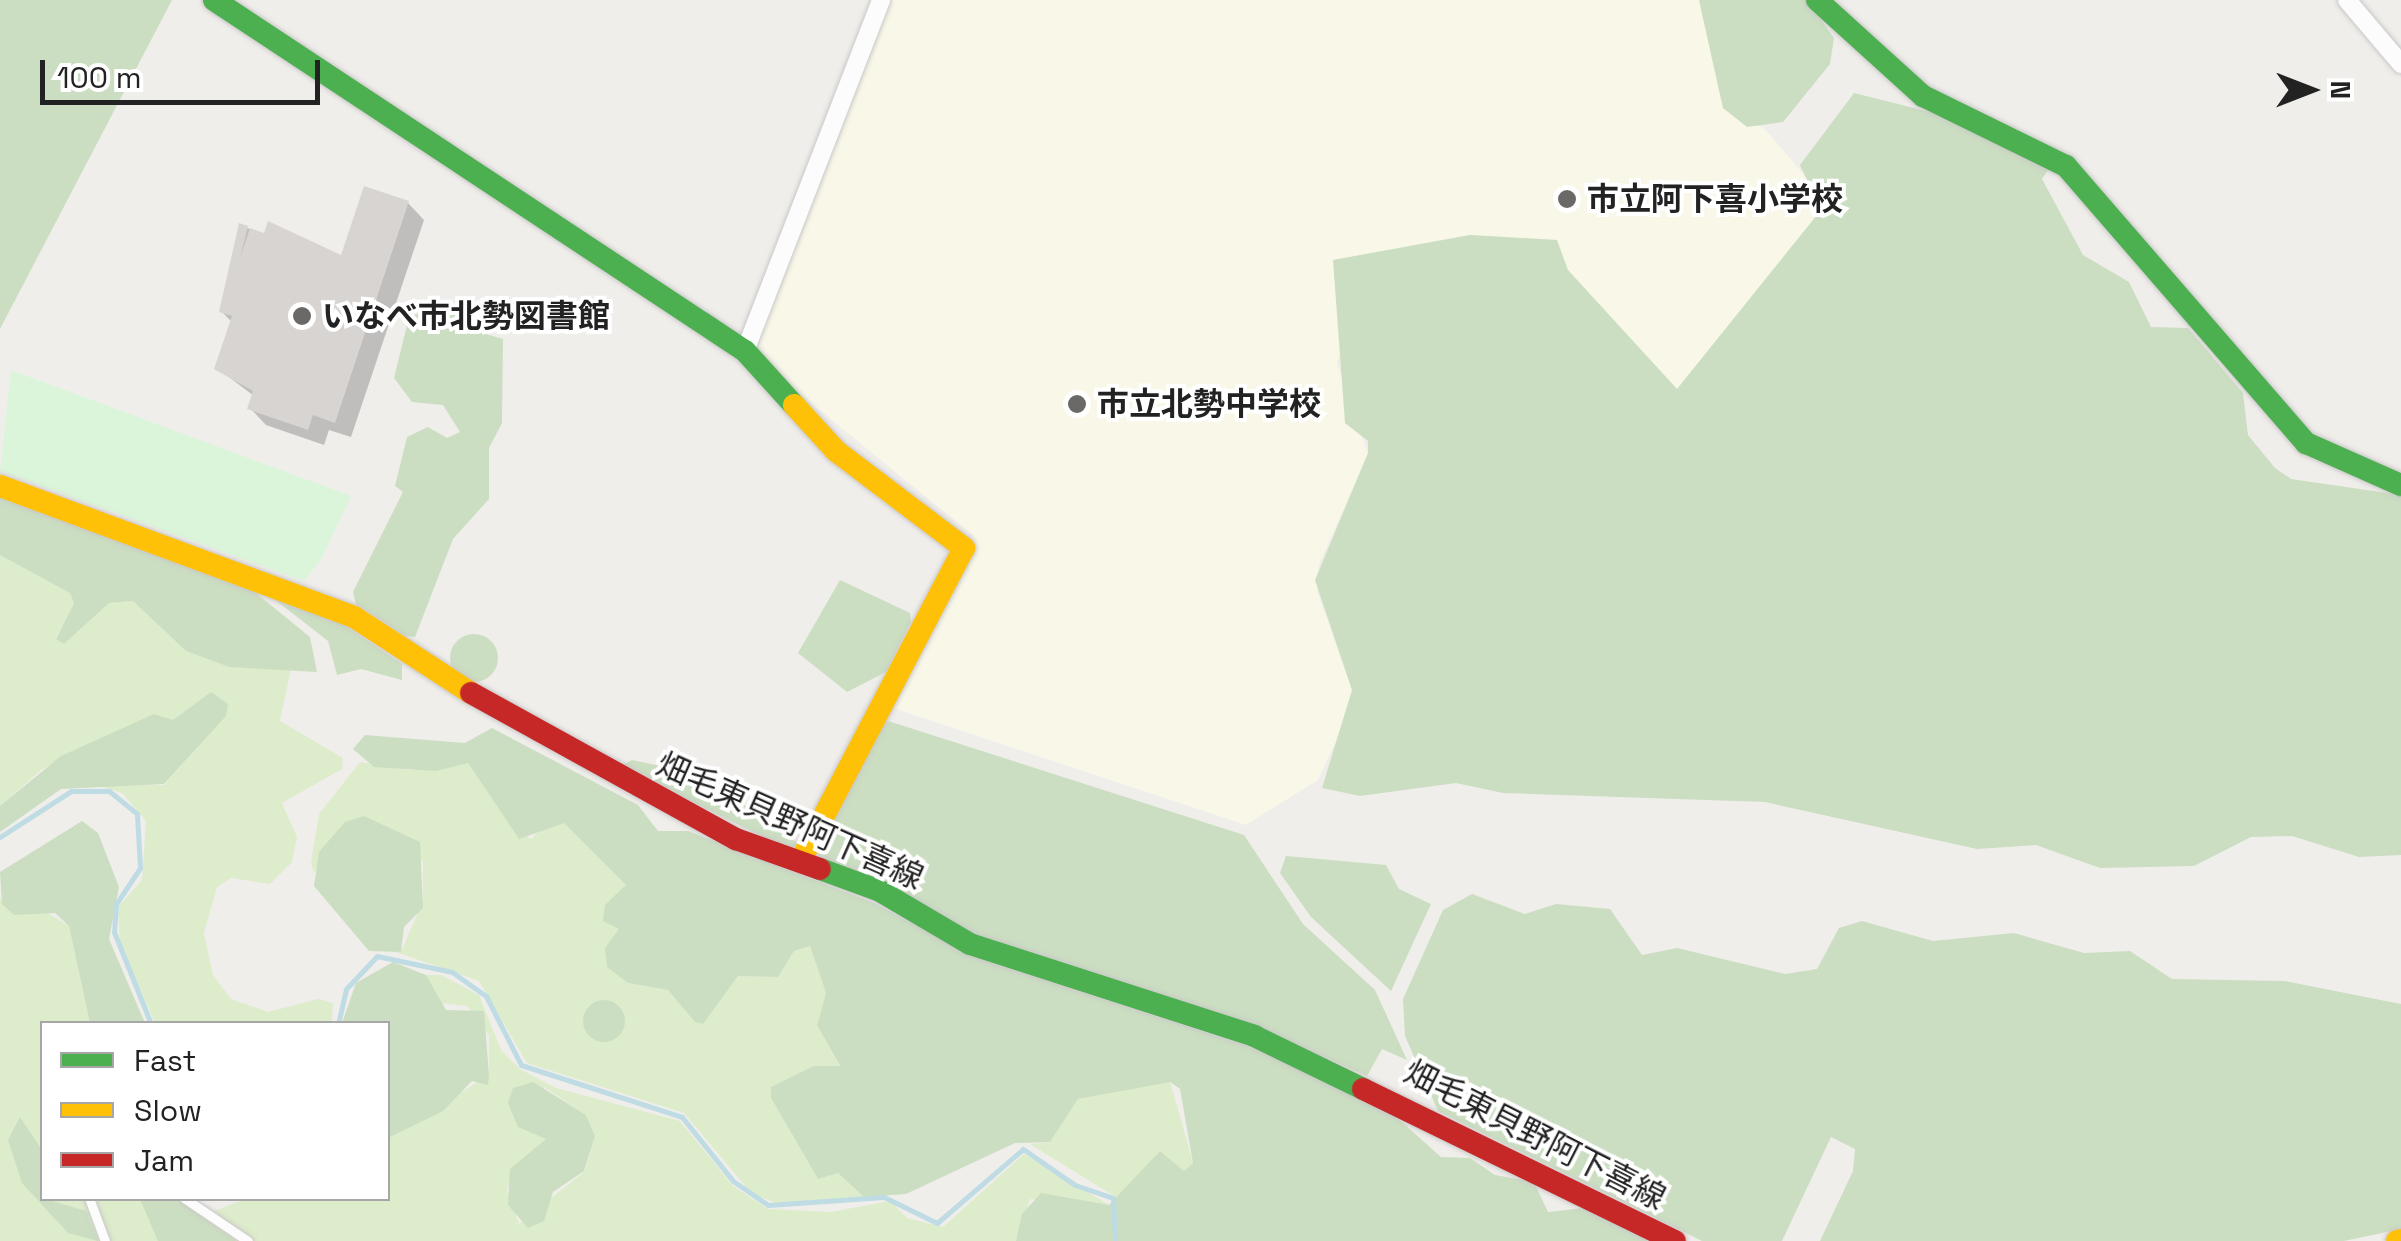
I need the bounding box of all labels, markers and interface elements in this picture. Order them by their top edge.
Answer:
scale bar [45,40,325,102]
north arrow [2261,40,2361,140]
text: 100 m [57,58,142,97]
text: N [2323,81,2359,99]
place label: 市立阿下喜小学校 [1587,180,1843,218]
marker: 市立阿下喜小学校 [1556,188,1578,210]
place label: いなべ市北勢図書館 [322,297,610,335]
marker: いなべ市北勢図書館 [291,305,313,327]
place label: 市立北勢中学校 [1097,385,1321,423]
marker: 市立北勢中学校 [1066,393,1088,415]
street label: 畑毛東貝野阿下喜線 [651,745,929,897]
legend [40,1021,390,1201]
text: Fast [134,1041,196,1080]
street label: 畑毛東貝野阿下喜線 [1398,1053,1672,1217]
text: Slow [134,1091,202,1130]
text: Jam [134,1141,194,1180]

